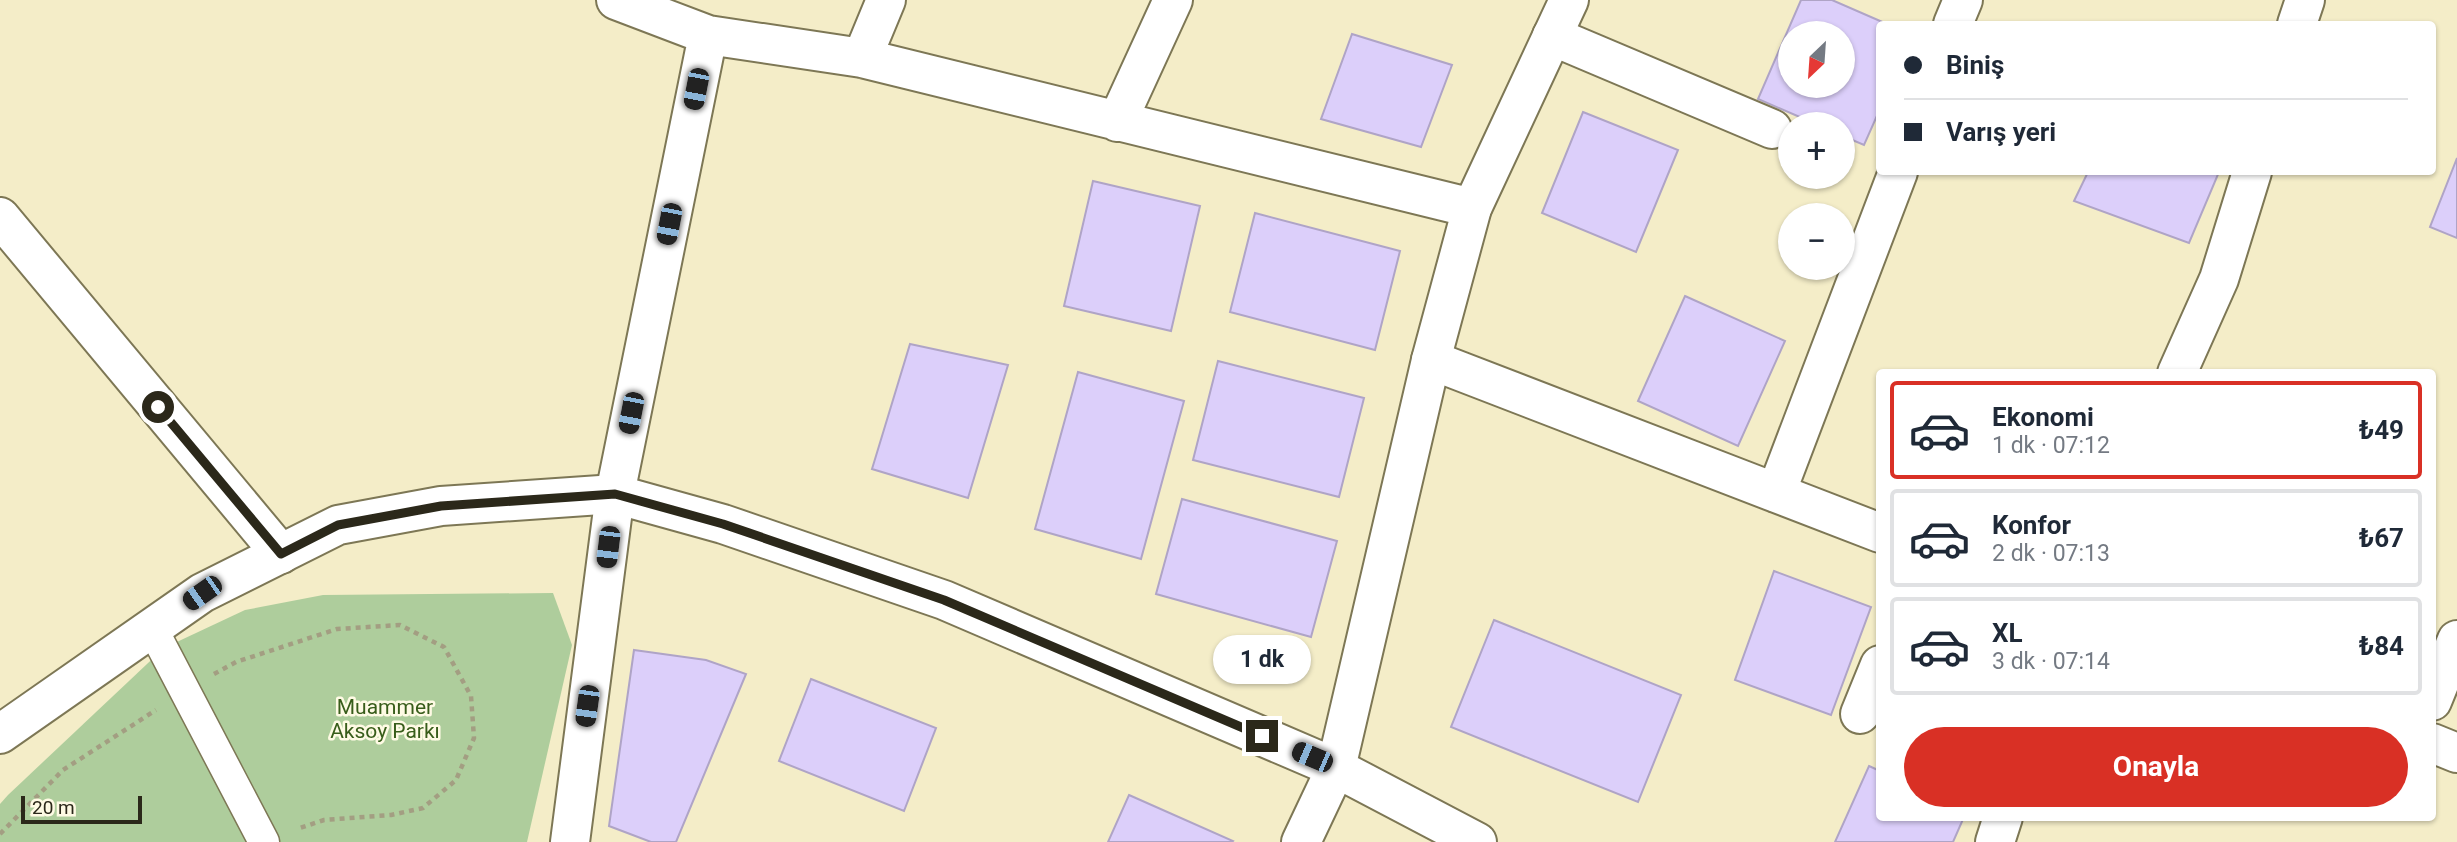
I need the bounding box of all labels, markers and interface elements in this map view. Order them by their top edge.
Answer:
north arrow [1778,21,1855,98]
map controls [1778,21,1855,280]
text: Biniş [1946,50,2004,80]
car [682,66,711,112]
button: + [1778,112,1855,189]
text: Varış yeri [1946,117,2056,147]
car [655,201,684,247]
button: − [1778,203,1855,280]
car [617,390,646,436]
route start [142,391,174,423]
icon: car [1908,399,1971,462]
text: Ekonomi [1992,402,2094,432]
text: ₺49 [2359,415,2404,445]
text: 1 dk · 07:12 [1992,432,2110,459]
icon: car [1908,507,1971,570]
text: Konfor [1992,510,2071,540]
text: ₺67 [2359,523,2404,553]
car [596,525,621,569]
text: 2 dk · 07:13 [1992,540,2110,567]
car [179,572,226,614]
icon: car [1908,615,1971,678]
text: XL [1992,618,2023,648]
text: ₺84 [2359,631,2404,661]
callout: 1 dk [1213,634,1311,684]
text: 1 dk [1240,646,1284,673]
text: 3 dk · 07:14 [1992,648,2110,675]
car [574,684,601,728]
park label: Muammer Aksoy Parkı [330,695,440,743]
route end [1246,720,1278,752]
button: Onayla [1904,727,2408,807]
car [1289,739,1336,775]
scale bar [21,793,142,825]
text: 20 m [32,796,75,819]

